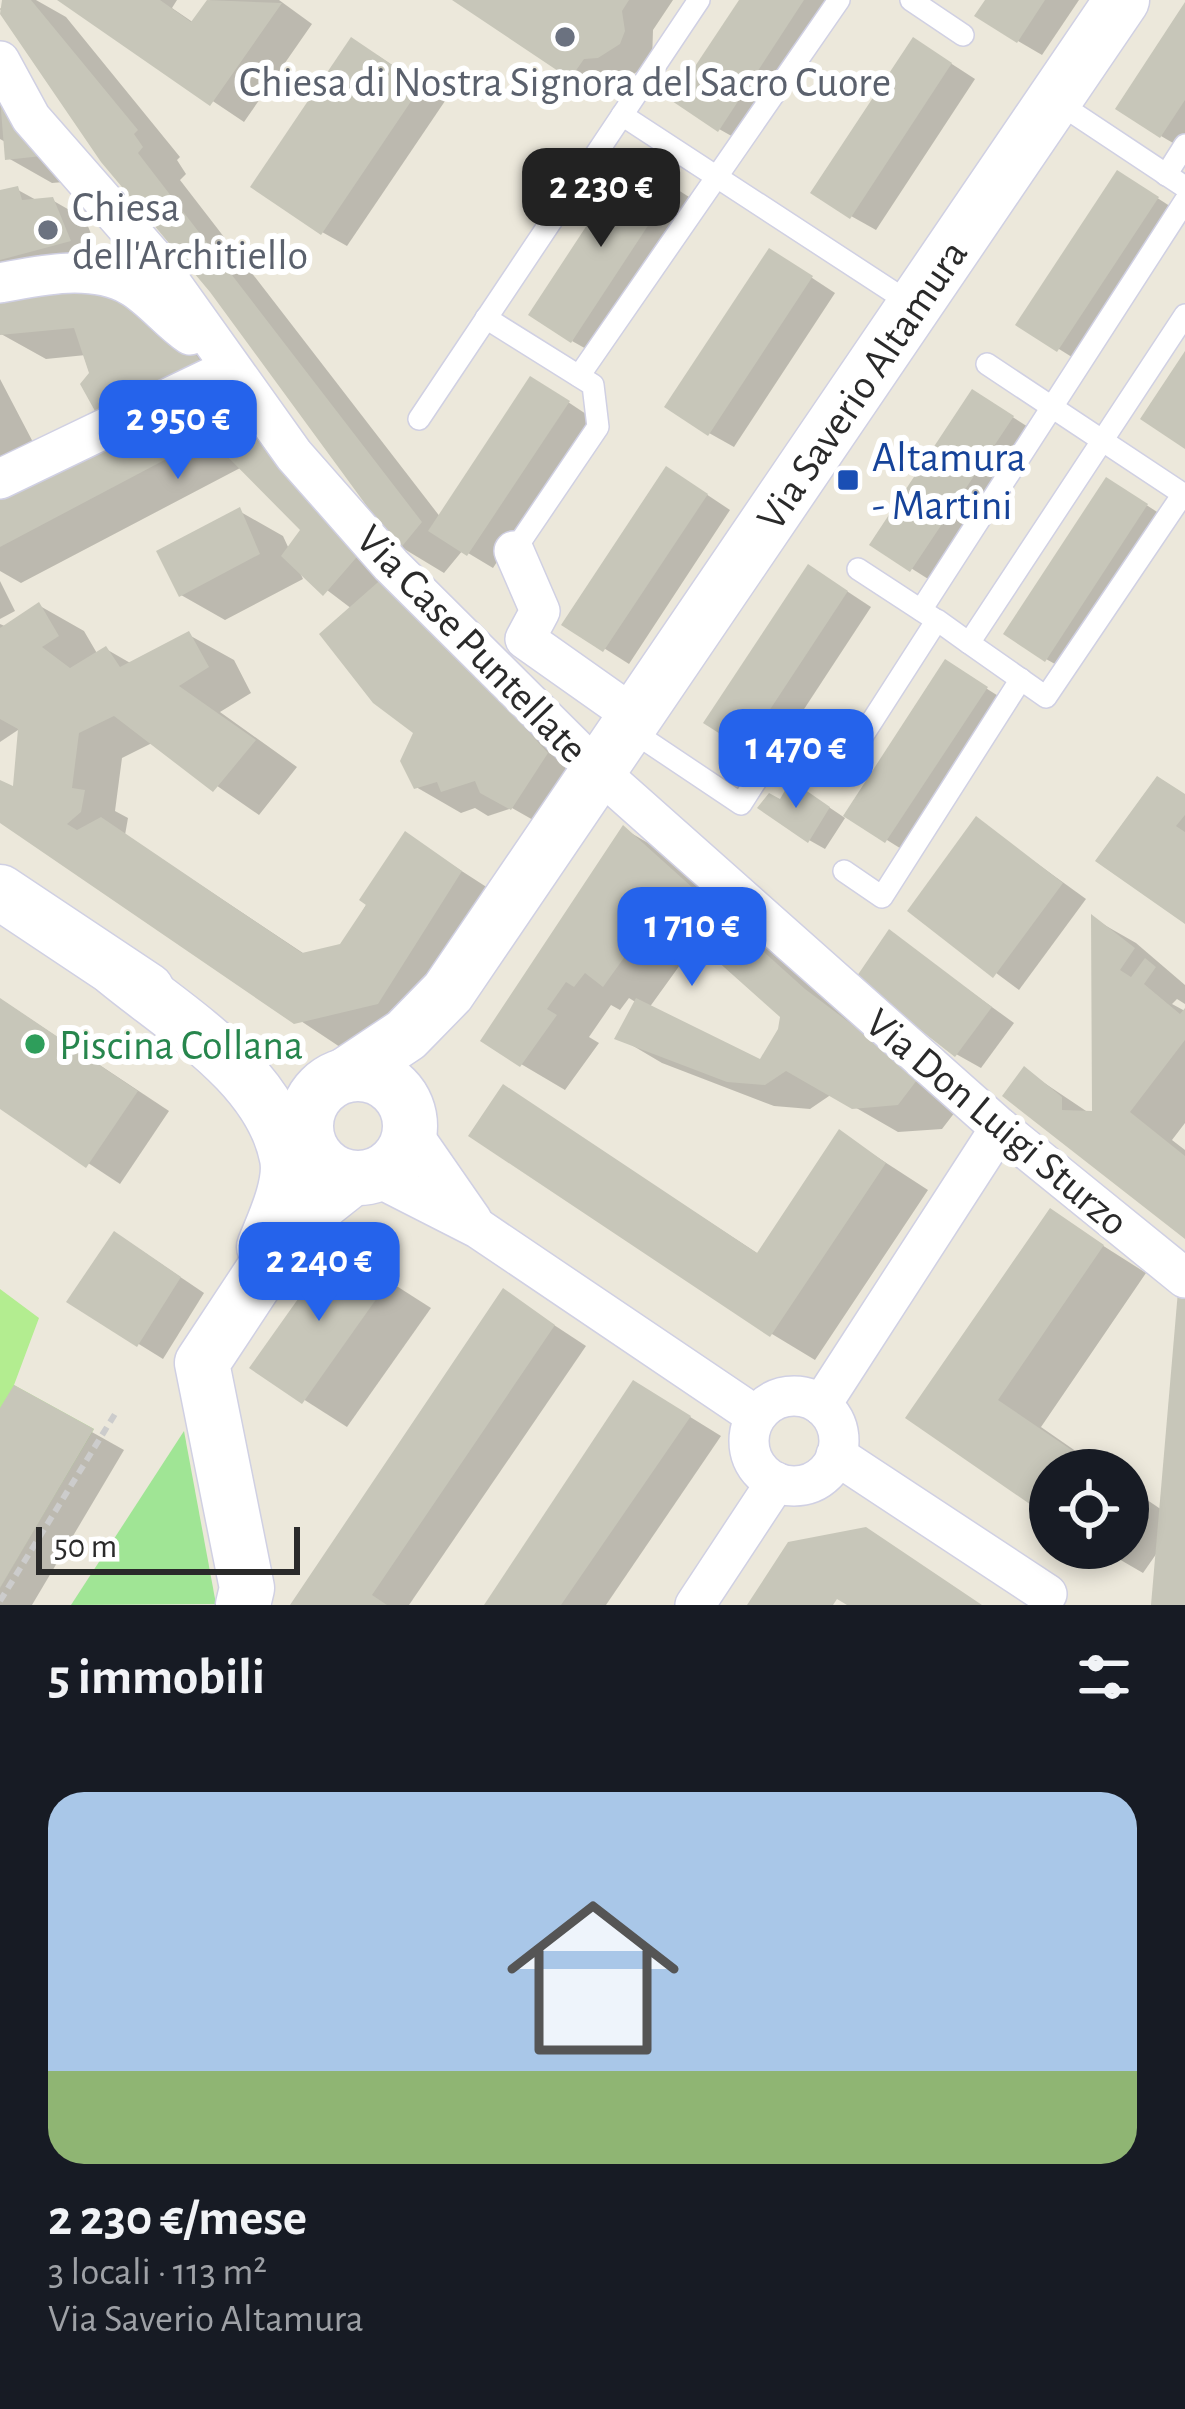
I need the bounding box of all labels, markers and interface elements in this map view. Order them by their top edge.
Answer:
marker: Chiesa di Nostra Signora del Sacro Cuore [552,24,578,50]
place label: Chiesa di Nostra Signora del Sacro Cuore [239,62,891,104]
pin: 2 230 € [490,148,712,250]
text: 2 230 € [549,167,653,206]
place label: Chiesa dell'Architiello [72,187,308,277]
marker: Chiesa dell'Architiello [35,217,61,243]
street label: Via Saverio Altamura [750,233,976,538]
pin: 2 950 € [67,380,289,482]
text: 2 950 € [126,399,230,438]
place label: Altamura - Martini [872,437,1026,527]
marker: Altamura - Martini [835,467,861,493]
street label: Via Case Puntellate [348,518,595,771]
pin: 1 470 € [685,709,907,811]
text: 1 470 € [746,728,846,767]
pin: 1 710 € [581,887,803,989]
text: 1 710 € [644,906,740,945]
street label: Via Don Luigi Sturzo [858,1001,1136,1244]
place label: Piscina Collana [59,1025,303,1067]
marker: Piscina Collana [22,1031,48,1057]
pin: 2 240 € [208,1222,430,1324]
text: 2 240 € [266,1241,372,1280]
map controls [1029,1449,1149,1569]
button: locate [1029,1449,1149,1569]
scale bar [36,1521,300,1574]
text: 50 m [54,1531,117,1564]
icon: filters [1071,1644,1137,1710]
text: 5 immobili [48,1652,265,1703]
icon: home [485,1870,701,2086]
text: 2 230 €/mese [48,2193,307,2244]
text: 3 locali · 113 m² [48,2253,267,2292]
text: Via Saverio Altamura [48,2300,364,2339]

